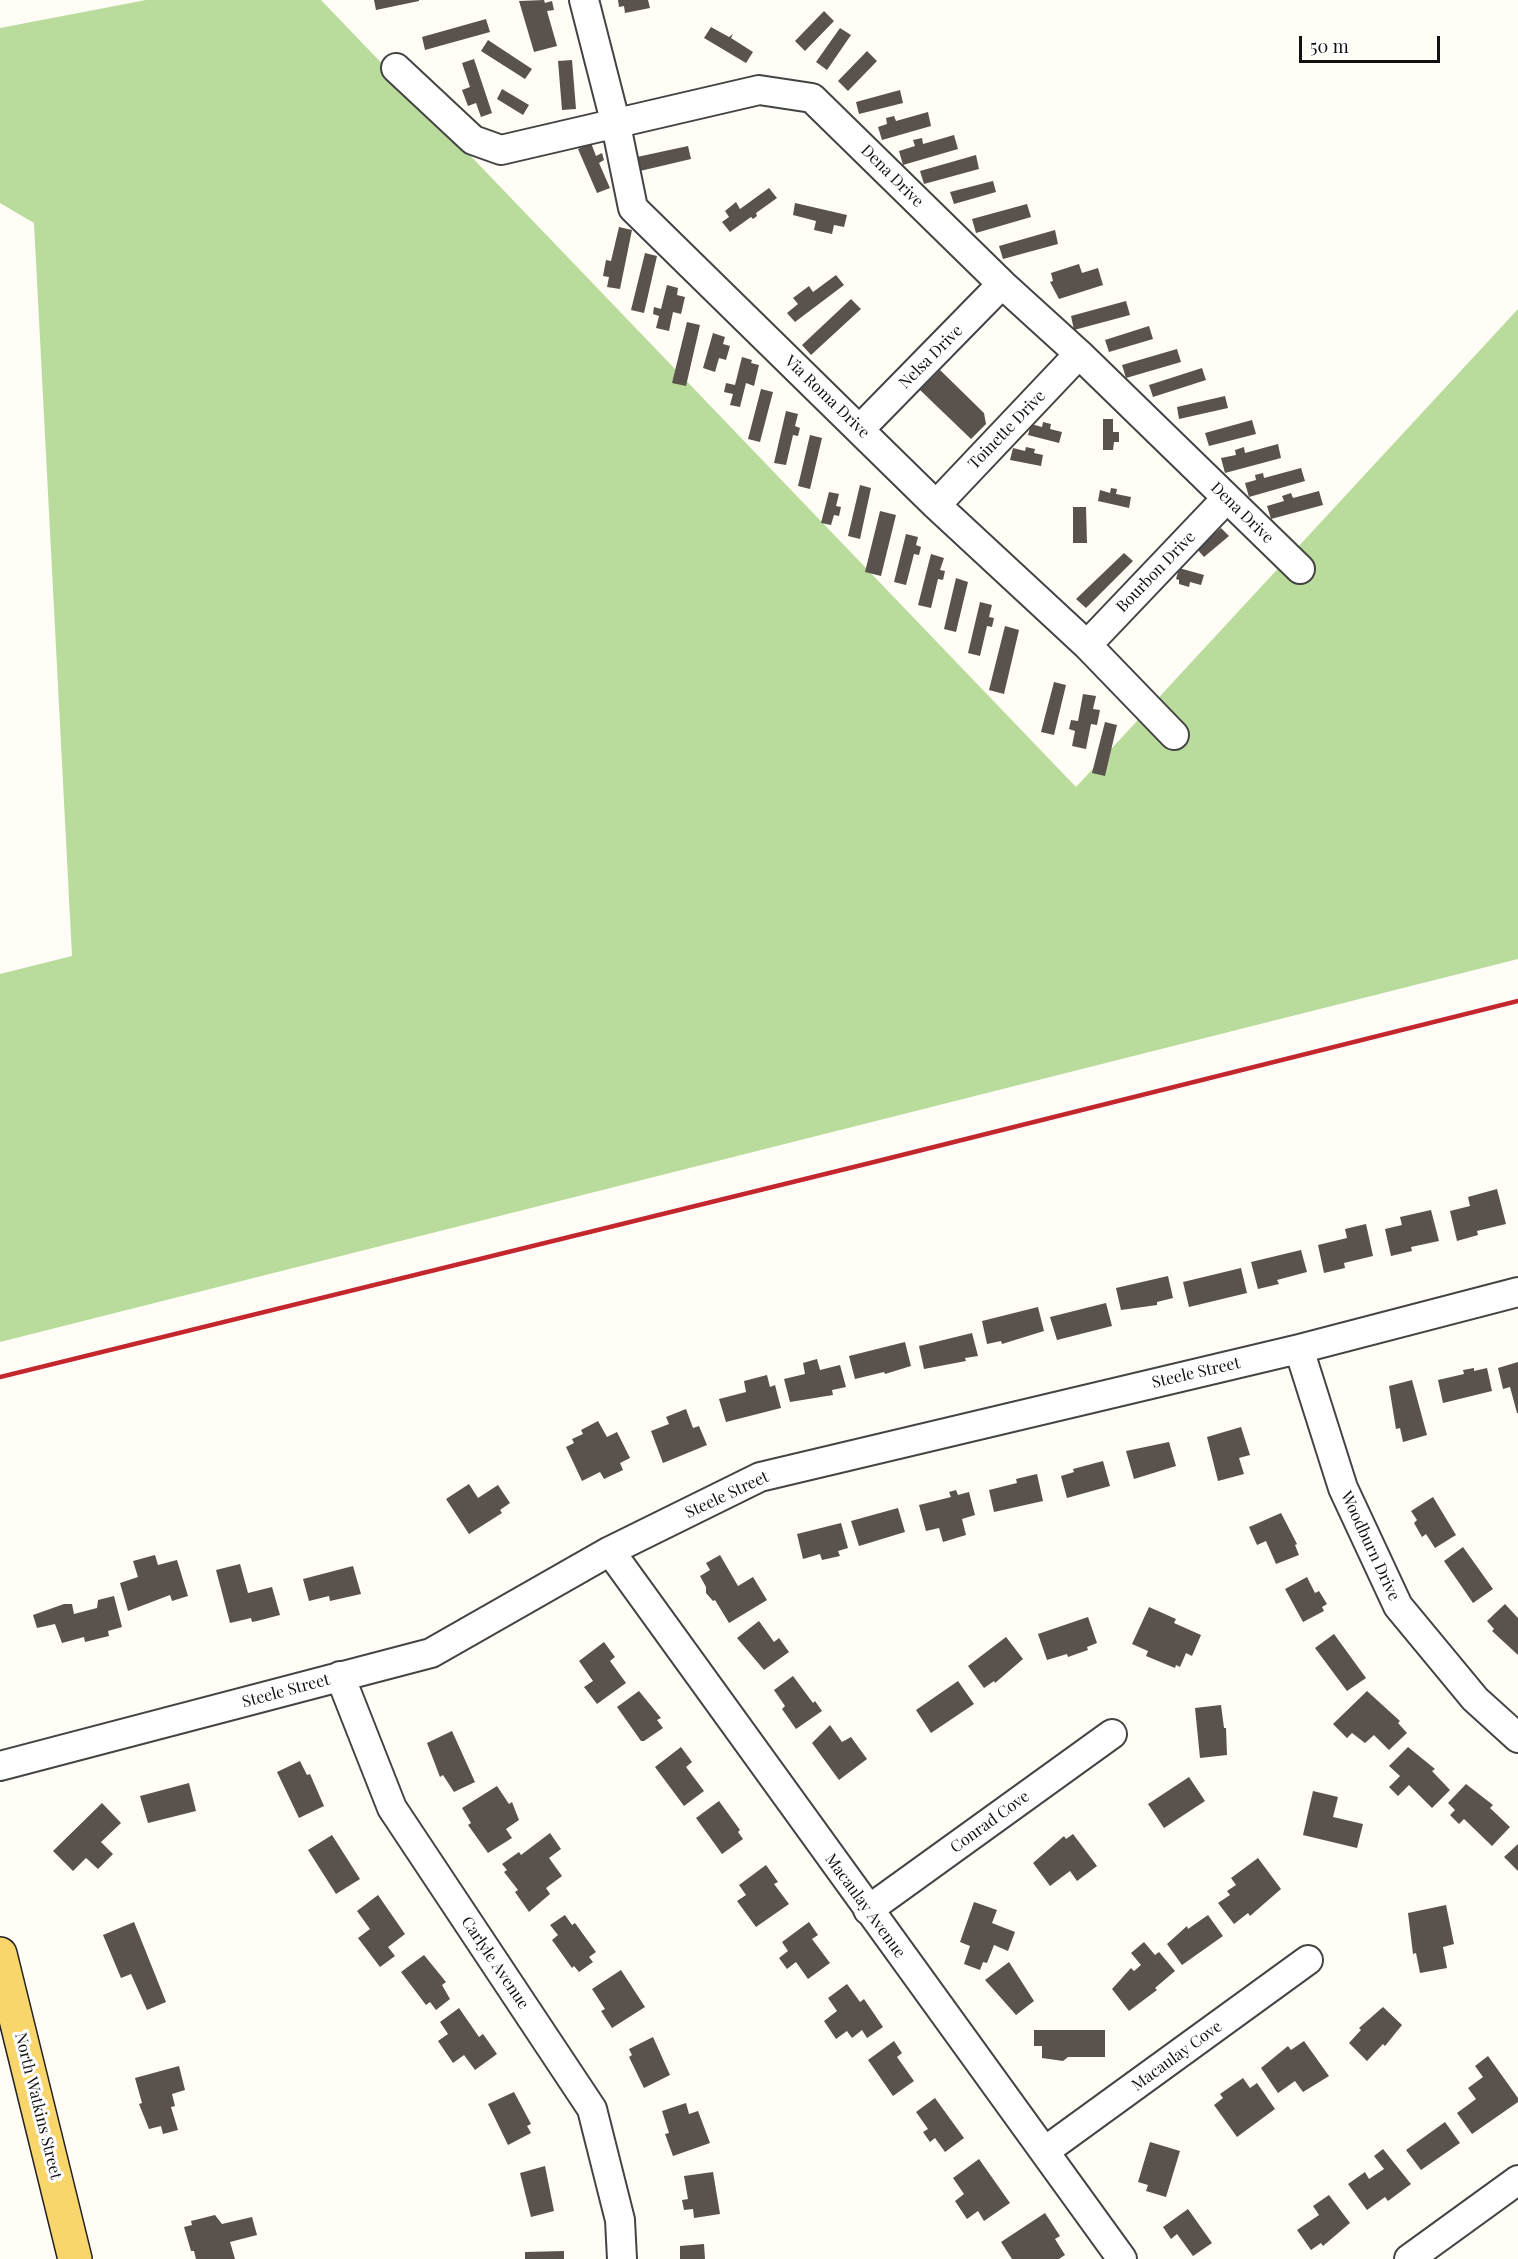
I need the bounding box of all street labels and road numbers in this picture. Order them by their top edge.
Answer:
street label: Dena Drive [857,141,927,211]
street label: Nelsa Drive [895,321,967,393]
street label: Via Roma Drive [781,352,873,442]
street label: Toinette Drive [965,387,1049,473]
street label: Dena Drive [1206,478,1278,548]
street label: Bourbon Drive [1113,527,1199,617]
street label: Steele Street [1150,1354,1242,1392]
street label: Steele Street [682,1467,772,1523]
street label: Woodburn Drive [1336,1488,1404,1604]
street label: Steele Street [240,1670,332,1712]
street label: Conrad Cove [947,1787,1033,1857]
street label: Macaulay Avenue [821,1850,909,1962]
street label: Carlyle Avenue [457,1913,533,2013]
street label: Macaulay Cove [1128,2017,1226,2095]
street label: North Watkins Street [10,2031,66,2181]

